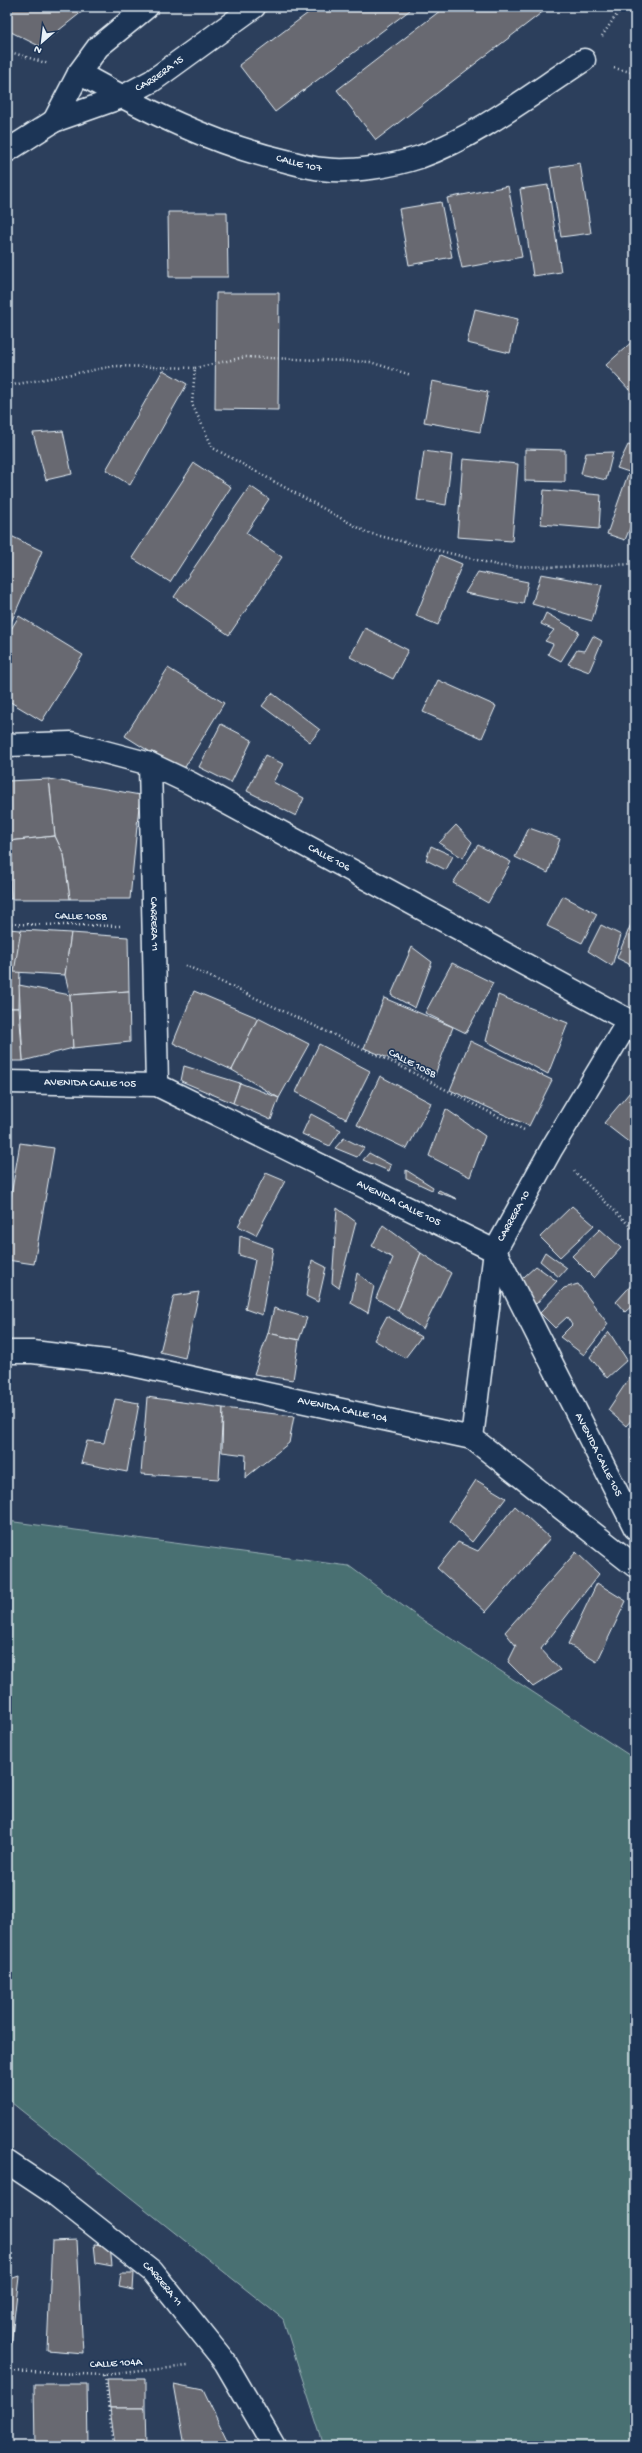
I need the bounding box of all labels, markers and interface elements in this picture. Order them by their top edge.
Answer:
north arrow [22,22,62,62]
text: N [32,42,44,56]
street label: CARRERA 15 [133,54,187,95]
street label: CALLE 107 [275,153,323,175]
street label: CALLE 106 [306,842,352,875]
street label: CARRERA 11 [147,897,160,951]
street label: CALLE 105B [55,911,108,923]
street label: CALLE 105B [386,1047,438,1081]
street label: AVENIDA CALLE 105 [44,1077,136,1091]
street label: AVENIDA CALLE 105 [354,1178,443,1229]
street label: CARRERA 10 [495,1189,533,1244]
street label: AVENIDA CALLE 104 [296,1395,389,1426]
street label: AVENIDA CALLE 105 [572,1411,624,1499]
street label: CARRERA 11 [140,2260,184,2309]
street label: CALLE 104A [90,2357,143,2371]

